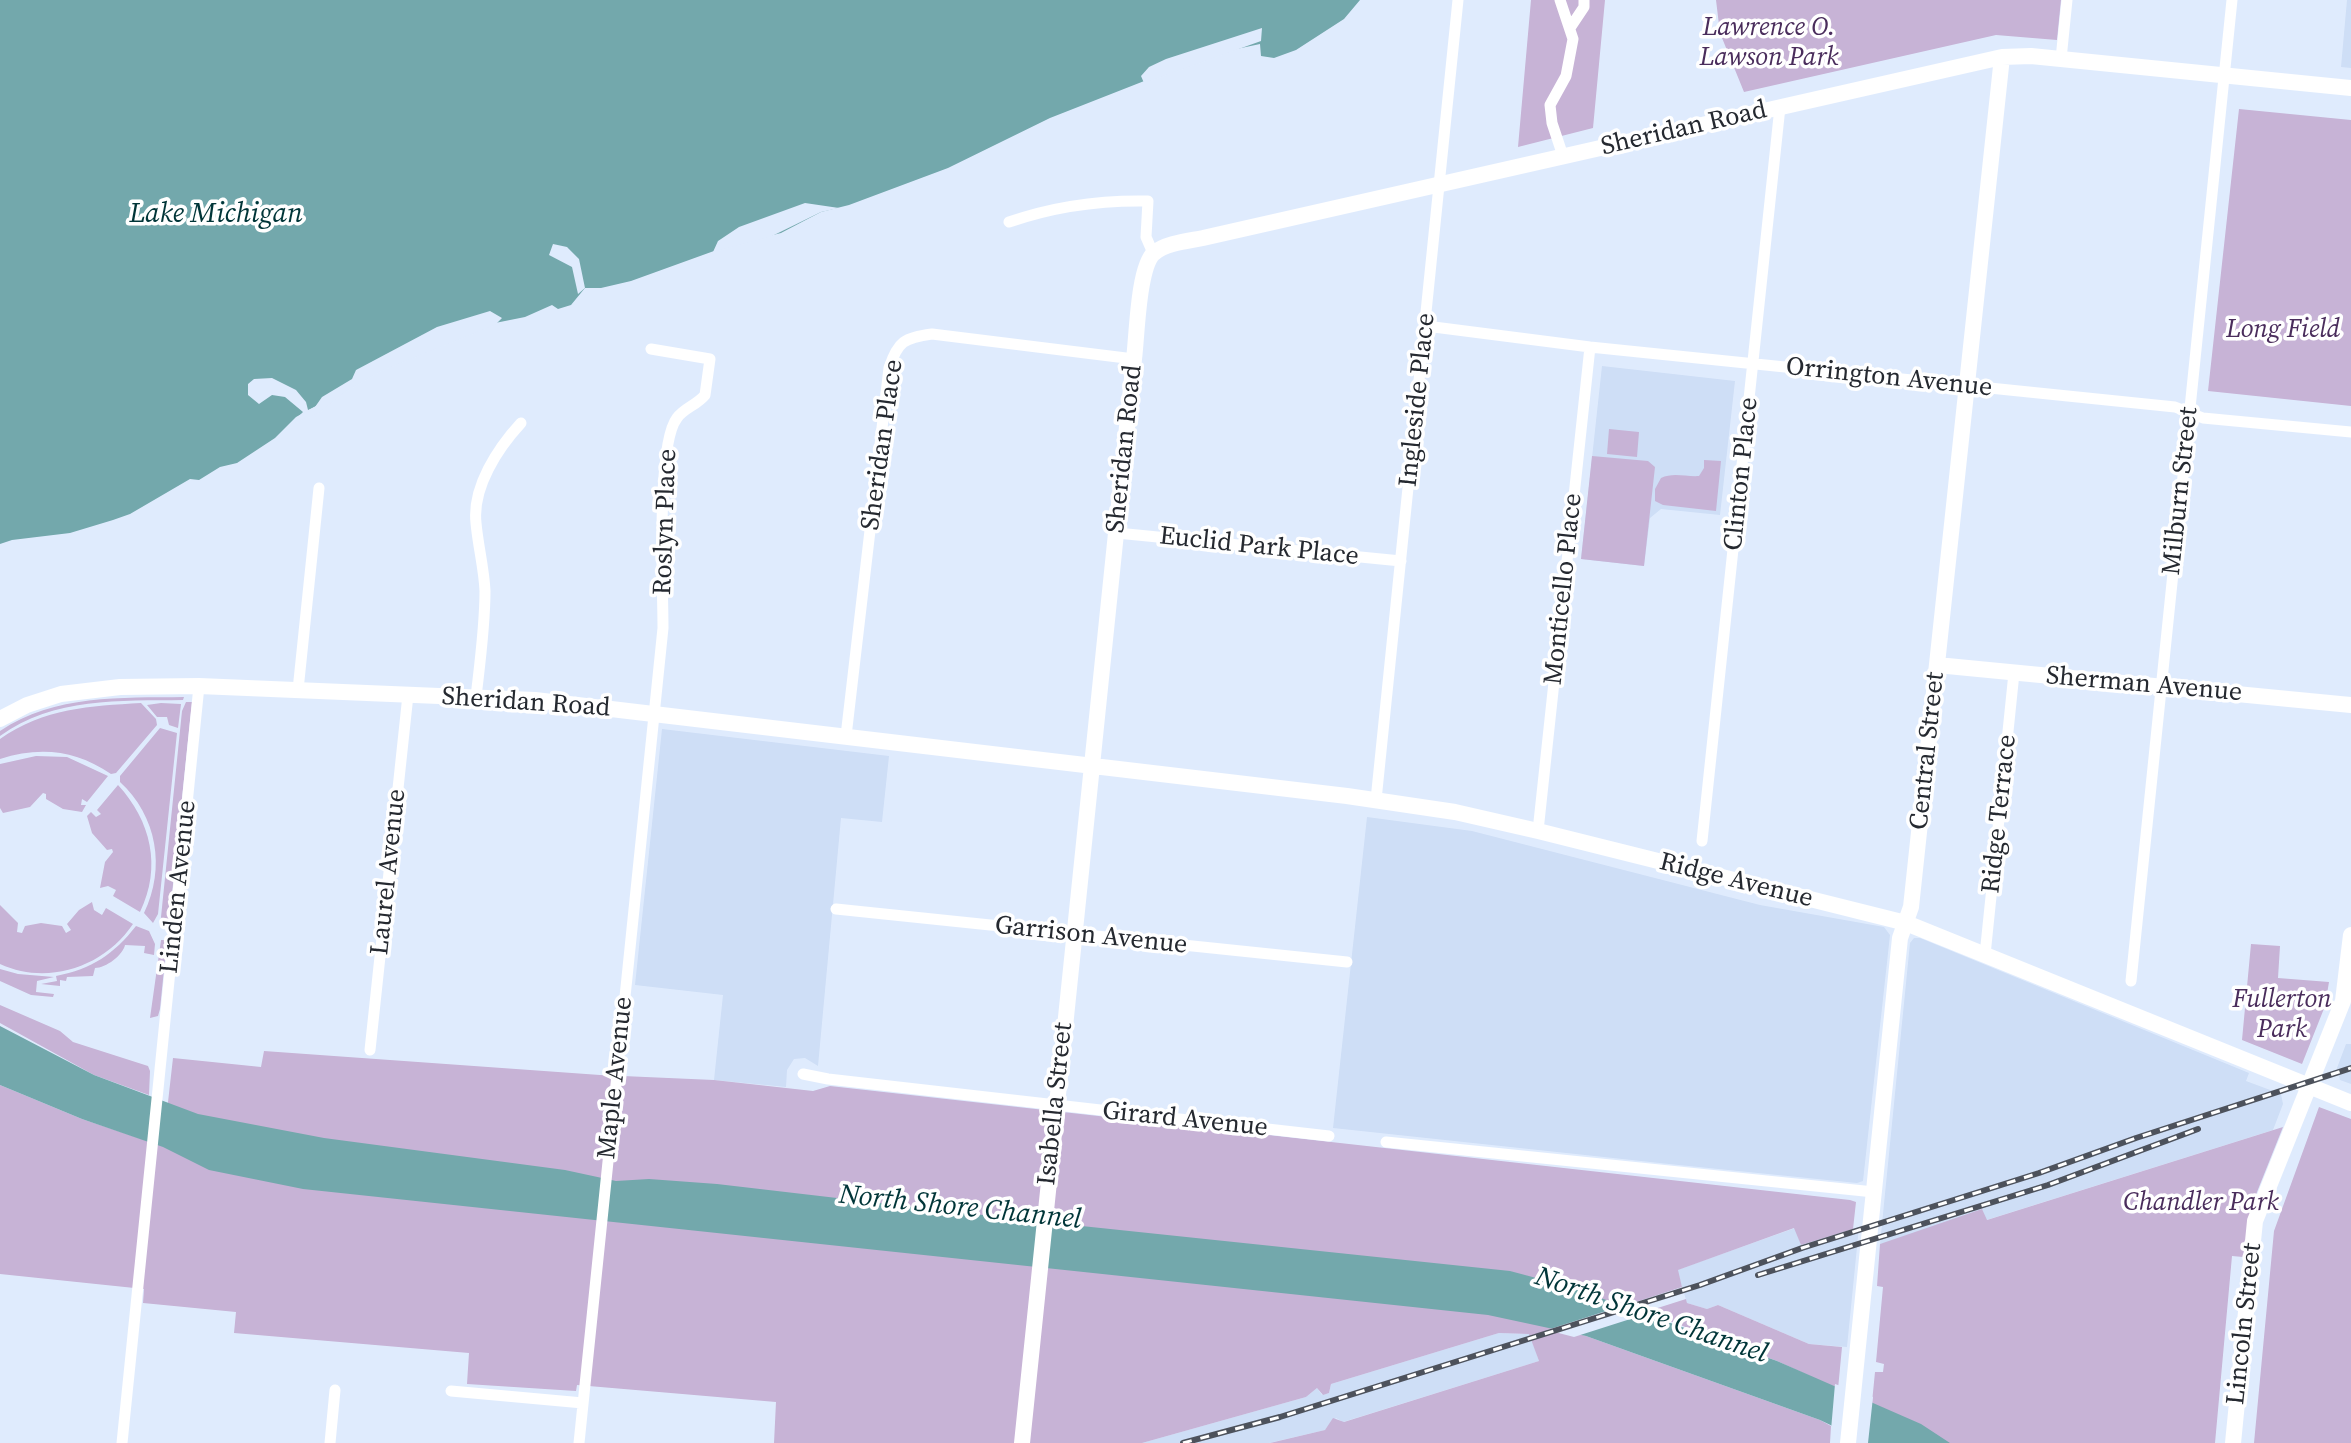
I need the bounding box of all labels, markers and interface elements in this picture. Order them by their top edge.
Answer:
park label: Lawrence O. Lawson Park [1699,12,1839,74]
street label: Sheridan Road [1598,95,1770,163]
water label: Lake Michigan [129,198,303,232]
street label: Ingleside Place [1393,312,1443,488]
park label: Long Field [2226,314,2340,346]
street label: Orrington Avenue [1784,352,1994,404]
street label: Sheridan Place [856,358,910,532]
street label: Sheridan Road [1101,363,1149,535]
street label: Clinton Place [1718,396,1766,552]
street label: Milburn Street [2157,405,2205,577]
street label: Roslyn Place [648,448,684,596]
street label: Monticello Place [1538,492,1590,686]
street label: Euclid Park Place [1158,521,1360,573]
street label: Sherman Avenue [2045,661,2243,709]
street label: Central Street [1904,670,1952,832]
street label: Sheridan Road [441,682,611,724]
street label: Ridge Terrace [1976,733,2024,895]
street label: Laurel Avenue [365,787,413,957]
street label: Linden Avenue [154,799,204,975]
street label: Ridge Avenue [1656,847,1816,915]
street label: Garrison Avenue [993,910,1189,962]
park label: Fullerton Park [2232,984,2332,1046]
street label: Maple Avenue [592,995,640,1161]
street label: Isabella Street [1032,1021,1080,1187]
street label: Girard Avenue [1101,1096,1269,1144]
water label: North Shore Channel [837,1179,1083,1237]
park label: Chandler Park [2123,1187,2279,1219]
street label: Lincoln Street [2221,1242,2269,1406]
water label: North Shore Channel [1530,1260,1772,1372]

